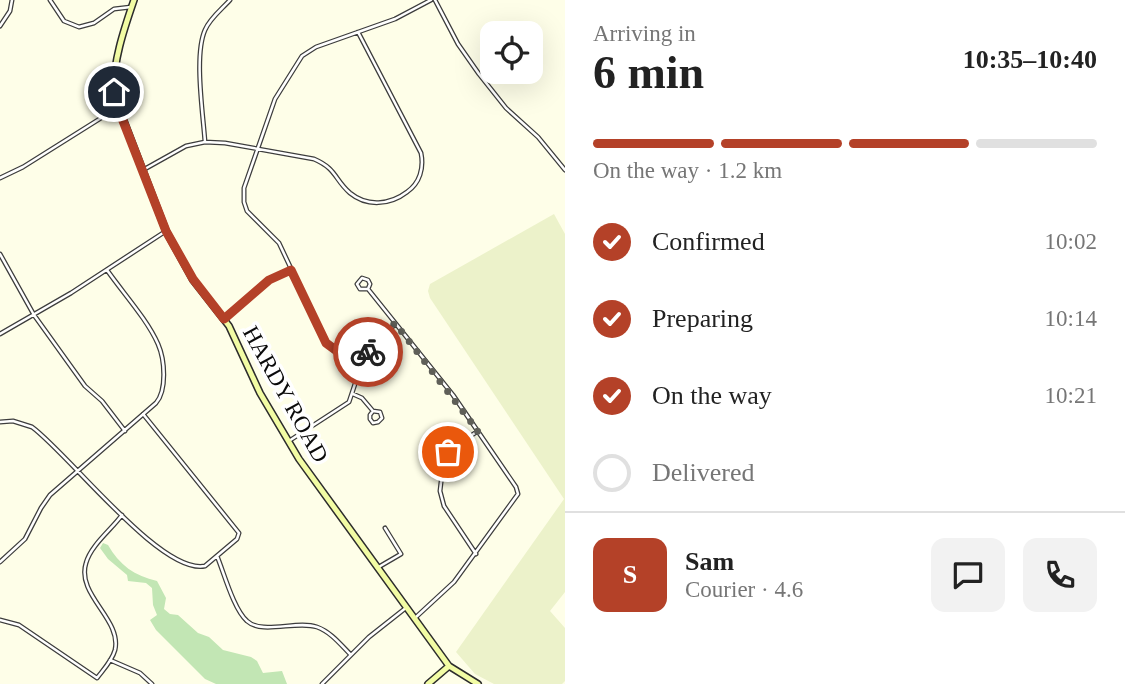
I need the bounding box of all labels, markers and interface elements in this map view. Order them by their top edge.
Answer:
map controls [480,21,543,84]
button: locate [480,21,543,84]
text: Arriving in [593,21,696,46]
text: 10:35–10:40 [963,45,1097,74]
text: 6 min [593,47,704,98]
pin [84,62,144,122]
icon: home [95,73,133,111]
text: On the way · 1.2 km [593,158,782,183]
icon: check [593,223,631,261]
text: Confirmed [652,227,765,256]
text: 10:02 [1045,229,1097,254]
icon: check [593,300,631,338]
text: Preparing [652,304,753,333]
text: 10:14 [1045,306,1097,331]
courier [333,317,403,387]
street label: HARDY ROAD [238,322,333,467]
icon: bike [349,333,387,371]
icon: check [593,377,631,415]
text: On the way [652,381,772,410]
text: 10:21 [1045,383,1097,408]
pin [418,422,478,482]
icon: bag [429,433,467,471]
text: Delivered [652,458,755,487]
button: chat [931,538,1005,612]
button: phone [1023,538,1097,612]
text: Sam [685,547,734,576]
text: S [623,560,637,589]
text: Courier · 4.6 [685,577,803,602]

